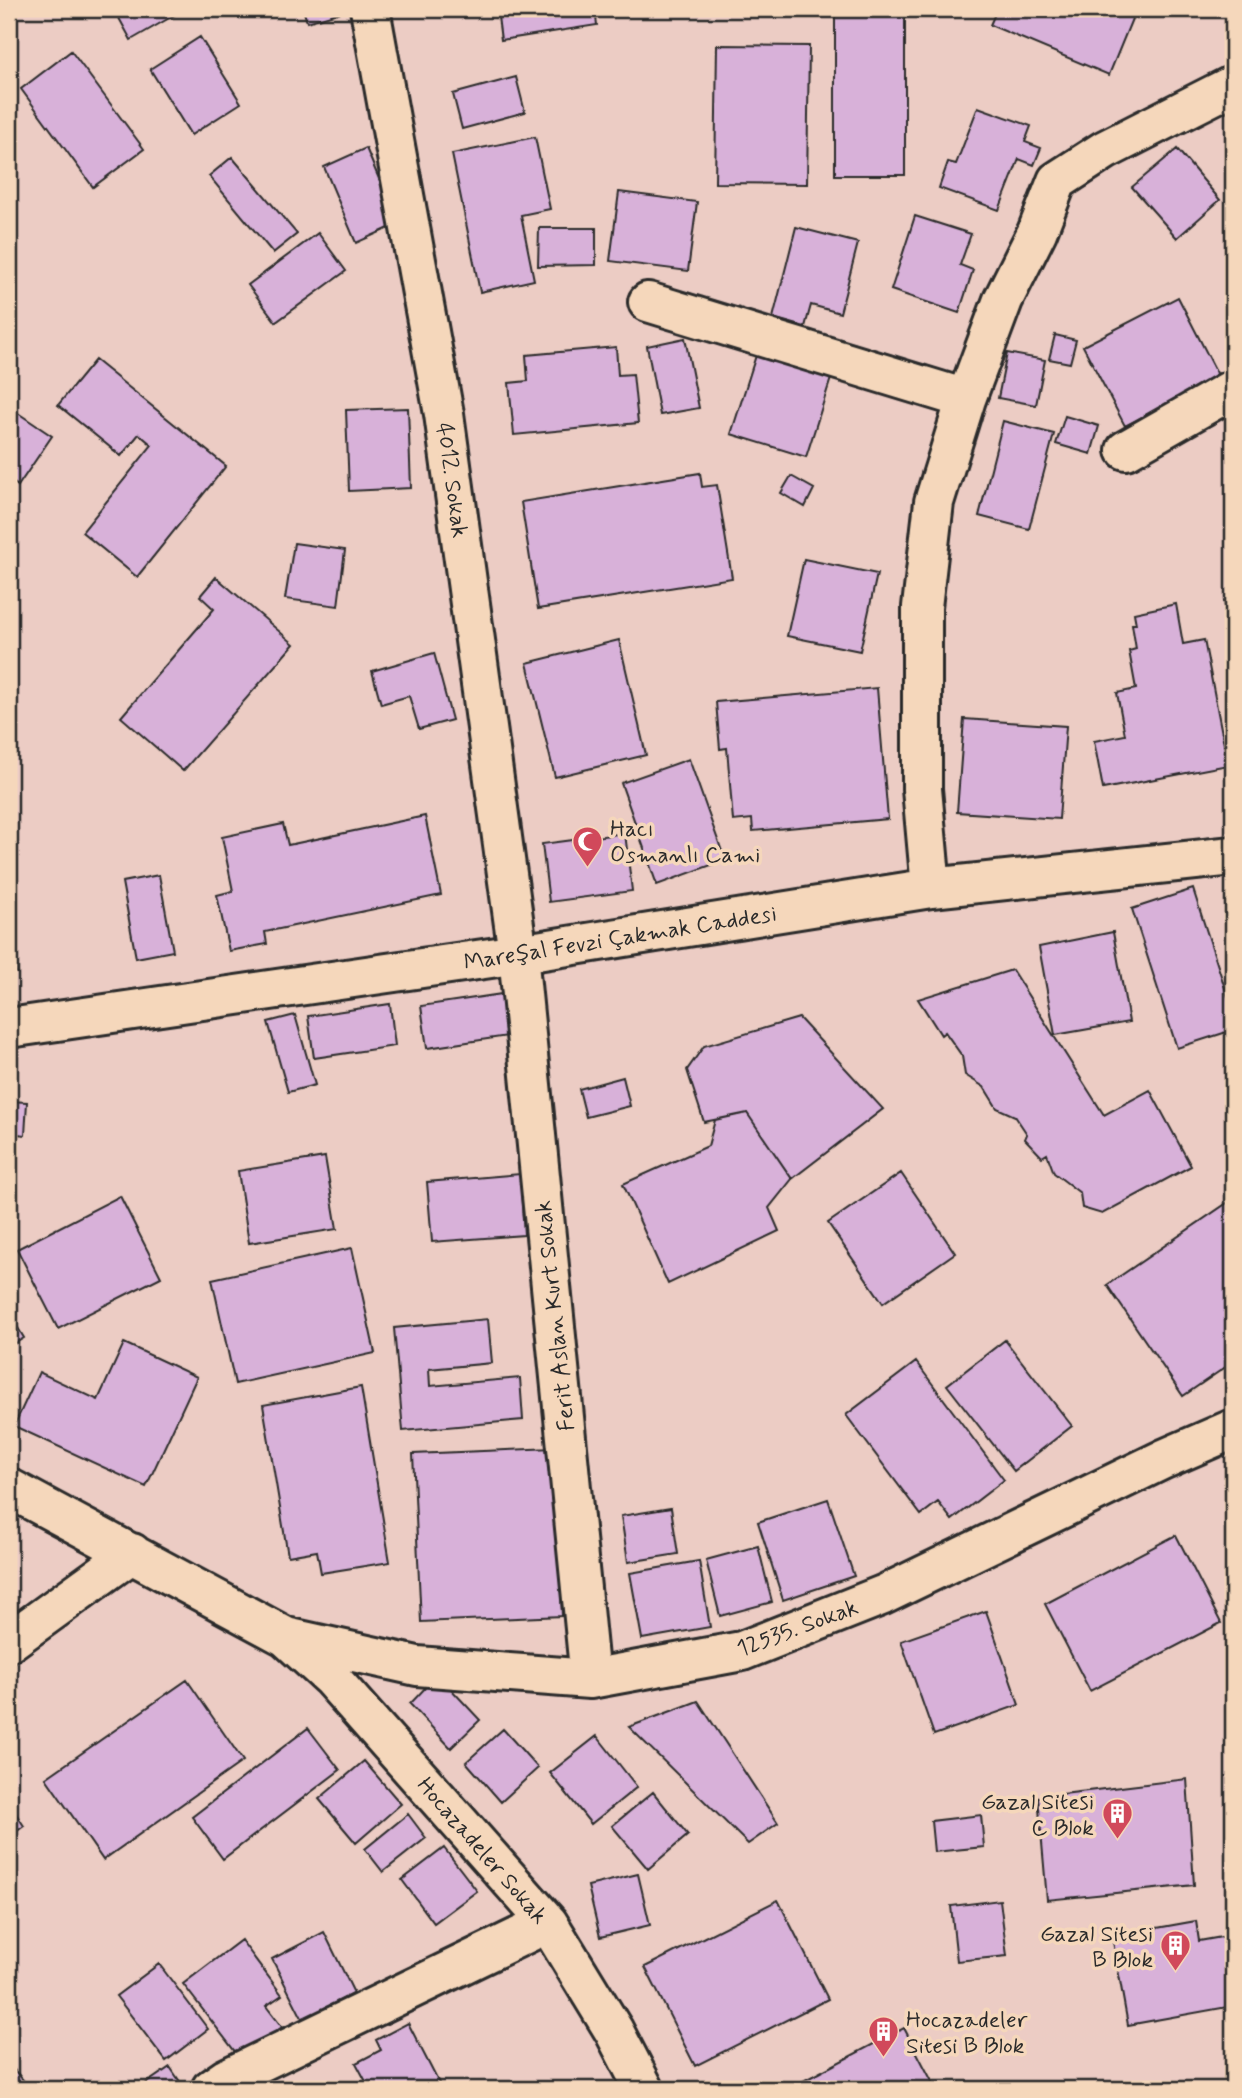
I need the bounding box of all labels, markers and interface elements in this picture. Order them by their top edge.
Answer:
street label: 4012. Sokak [428,421,474,540]
place label: Hacı Osmanlı Cami [610,815,760,871]
mosque icon: Hacı Osmanlı Cami [570,824,604,868]
street label: Mareşal Fevzi Çakmak Caddesi [462,899,779,979]
street label: Ferit Aslan Kurt Sokak [529,1199,583,1433]
street label: 12535. Sokak [733,1593,863,1665]
street label: Hocazadeler Sokak [409,1771,554,1931]
place label: Gazal Sitesi C Blok [981,1788,1094,1844]
building icon: Gazal Sitesi C Blok [1100,1797,1134,1841]
place label: Gazal Sitesi B Blok [1040,1920,1153,1976]
building icon: Gazal Sitesi B Blok [1159,1929,1193,1973]
place label: Hocazadeler Sitesi B Blok [906,2006,1028,2062]
building icon: Hocazadeler Sitesi B Blok [866,2015,900,2059]

